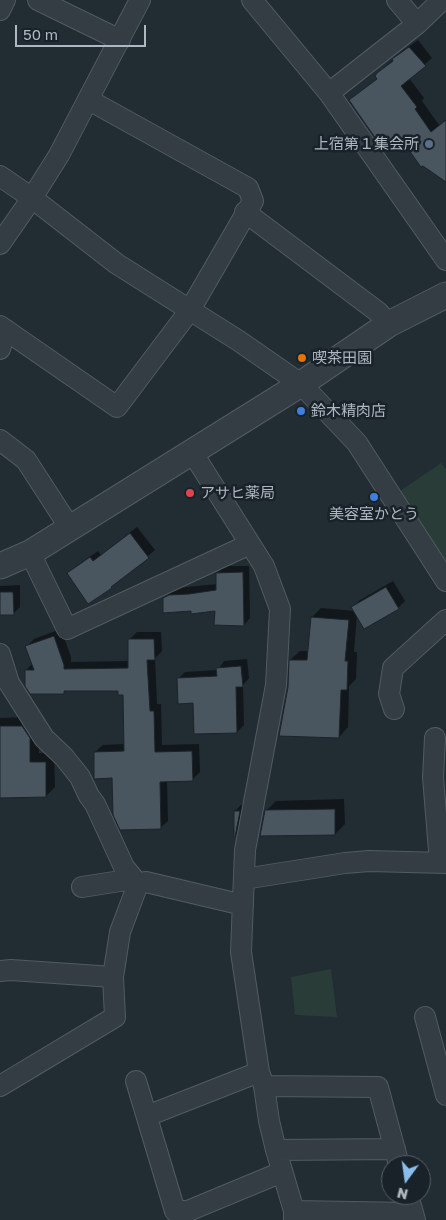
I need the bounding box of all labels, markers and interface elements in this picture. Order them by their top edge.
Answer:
scale bar [18,15,149,47]
text: 50 m [23,25,58,43]
place label: 上宿第１集会所 [314,135,419,153]
marker: 上宿第１集会所 [423,138,435,150]
place label: 喫茶田園 [312,349,372,367]
marker: 喫茶田園 [296,352,308,364]
place label: 鈴木精肉店 [311,402,386,420]
marker: 鈴木精肉店 [295,405,307,417]
place label: アサヒ薬局 [200,484,275,502]
marker: アサヒ薬局 [184,487,196,499]
marker: 美容室かとう [368,491,380,503]
place label: 美容室かとう [329,505,419,523]
north arrow [381,1155,431,1205]
text: N [395,1185,410,1204]

